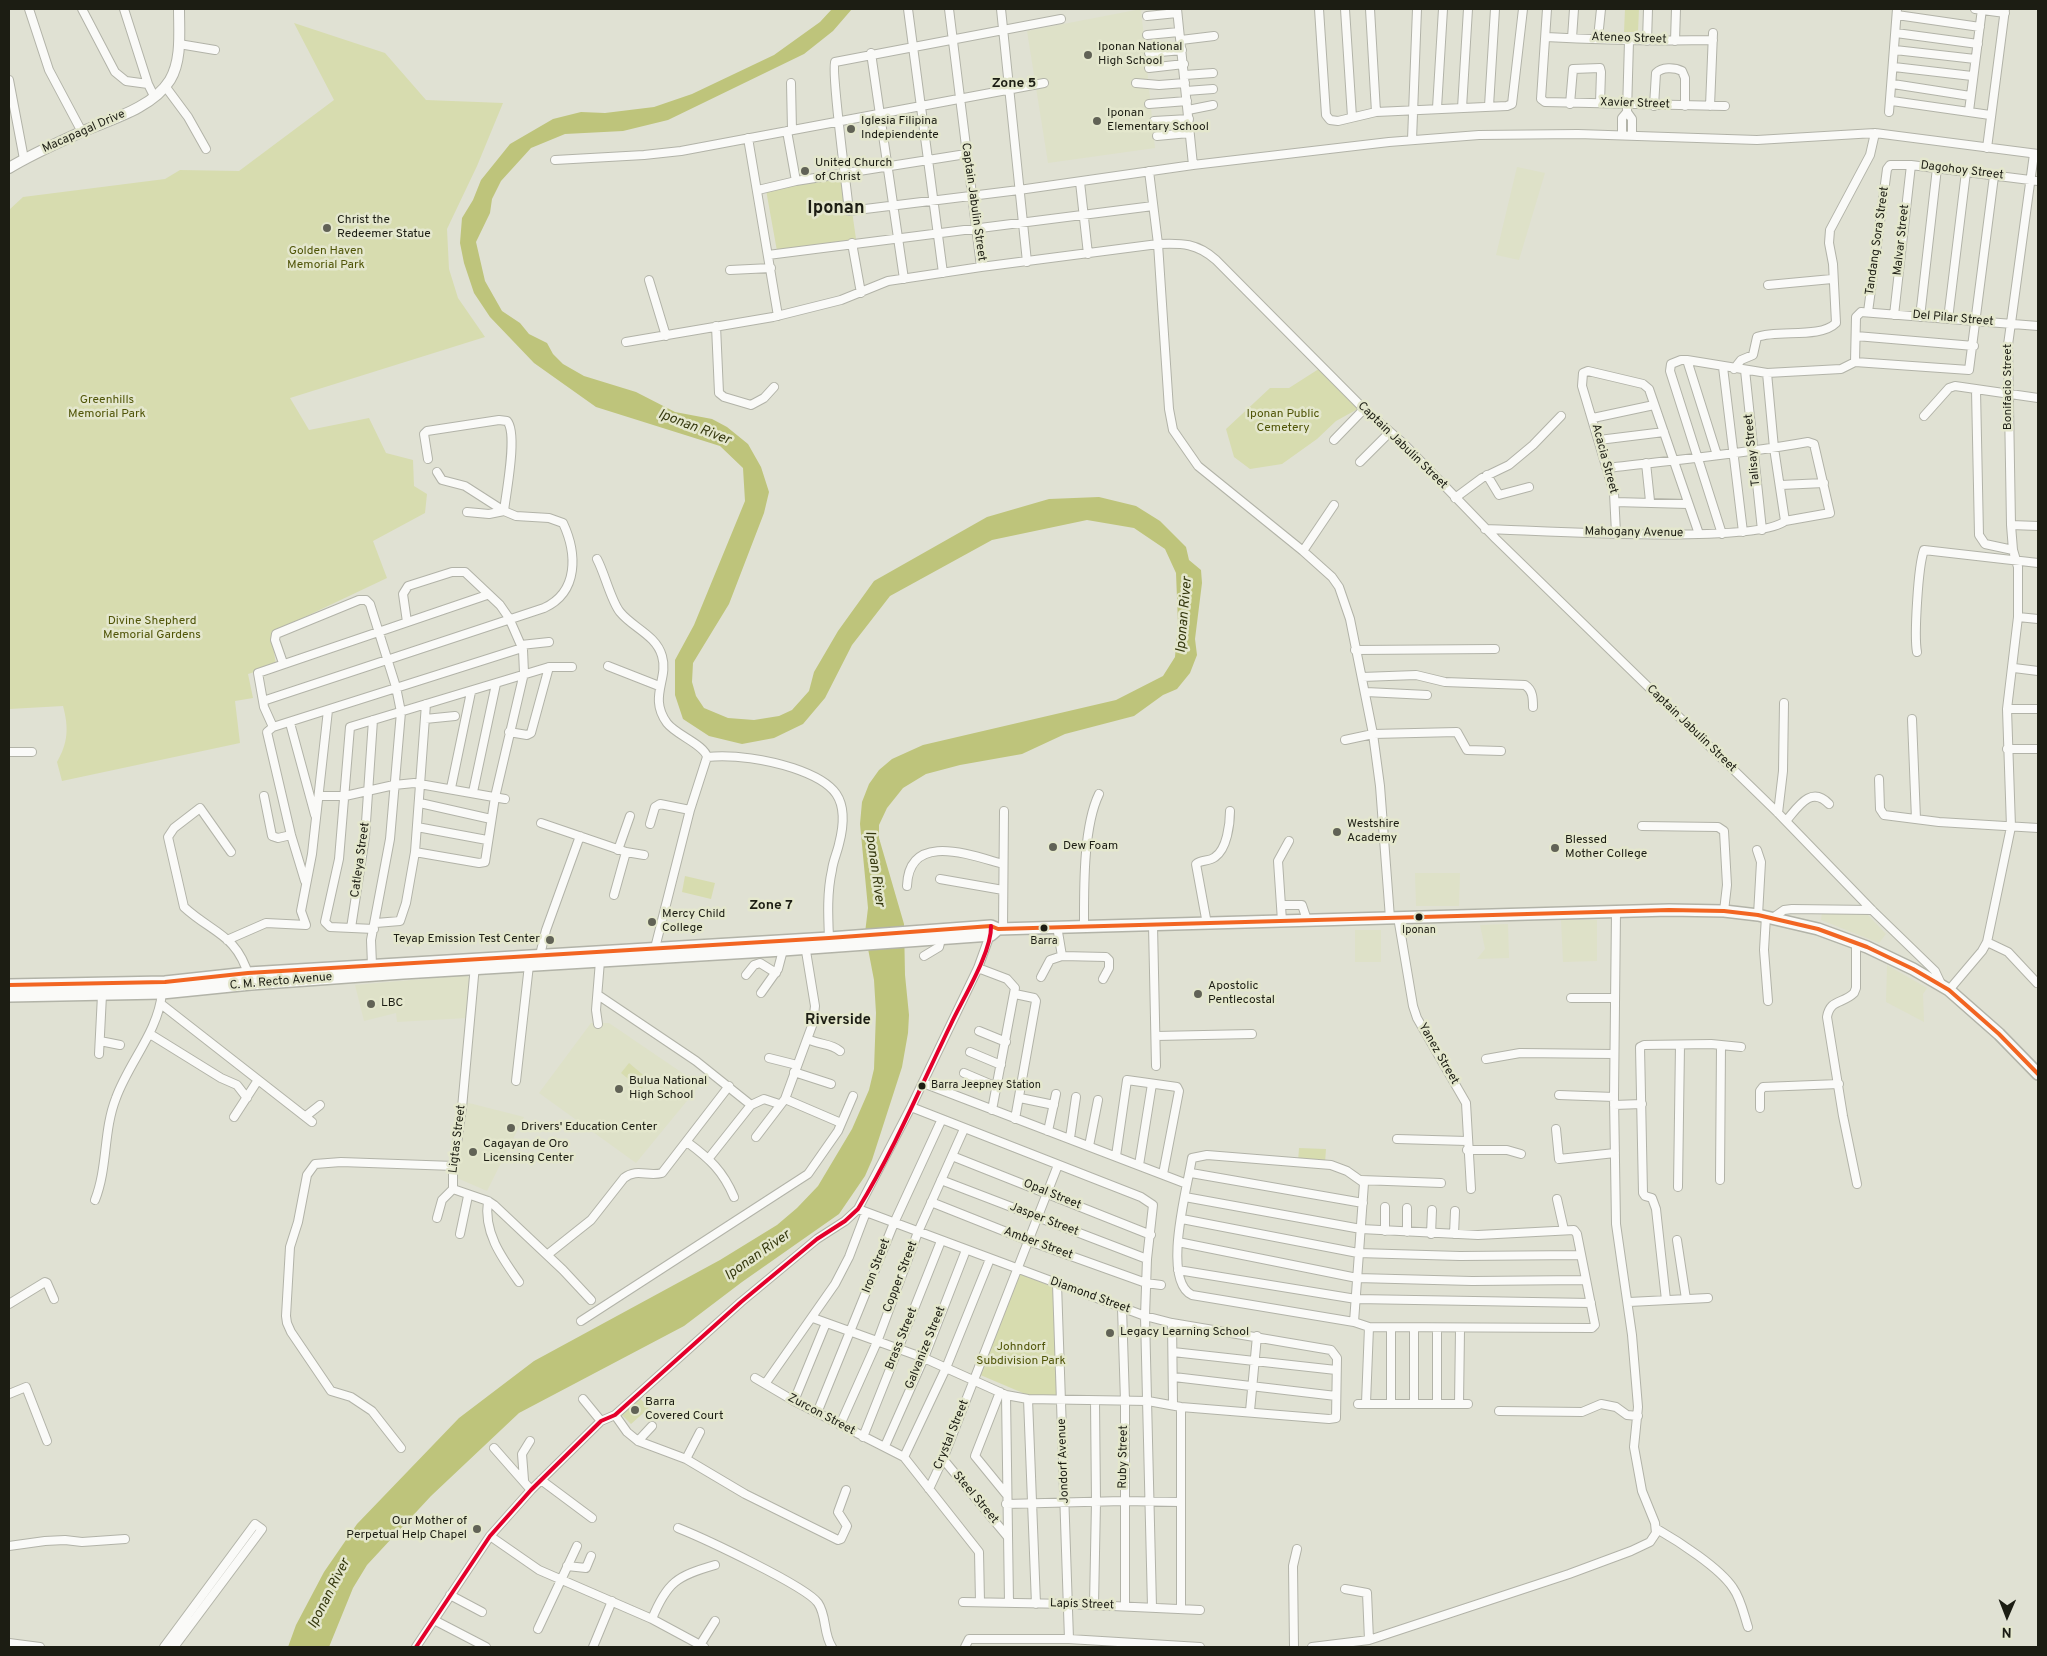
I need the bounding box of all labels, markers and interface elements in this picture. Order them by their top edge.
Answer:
street label: Ateneo Street [1591,30,1667,48]
place label: Iponan National High School [1098,41,1182,69]
marker: Iponan National High School [1082,49,1094,61]
district label: Zone 5 [992,76,1036,92]
street label: Xavier Street [1600,96,1670,112]
street label: Macapagal Drive [40,107,128,157]
place label: Iponan Elementary School [1107,107,1209,135]
place label: Iglesia Filipina Indepiendente [861,115,939,143]
marker: Iponan Elementary School [1091,115,1103,127]
marker: Iglesia Filipina Indepiendente [845,123,857,135]
street label: Captain Jabulin Street [958,142,988,262]
place label: United Church of Christ [815,157,892,185]
street label: Dagohoy Street [1920,159,2004,183]
marker: United Church of Christ [799,165,811,177]
street label: Tandang Sora Street [1863,186,1893,296]
district label: Iponan [807,198,865,220]
street label: Malvar Street [1891,204,1913,276]
place label: Christ the Redeemer Statue [337,214,431,242]
marker: Christ the Redeemer Statue [321,222,333,234]
park label: Golden Haven Memorial Park [287,245,365,273]
street label: Del Pilar Street [1912,308,1994,330]
street label: Bonifacio Street [2002,344,2016,430]
park label: Greenhills Memorial Park [68,394,146,422]
street label: Captain Jabulin Street [1354,399,1450,493]
water label: Iponan River [655,406,733,450]
park label: Iponan Public Cemetery [1247,408,1319,436]
street label: Talisay Street [1742,413,1764,487]
street label: Acacia Street [1588,423,1620,495]
street label: Mahogany Avenue [1585,525,1683,541]
water label: Iponan River [1173,576,1197,654]
park label: Divine Shepherd Memorial Gardens [103,615,201,643]
street label: Captain Jabulin Street [1643,682,1739,776]
place label: Westshire Academy [1347,818,1399,846]
street label: Catleya Street [349,821,373,899]
marker: Westshire Academy [1331,826,1343,838]
water label: Iponan River [860,830,888,908]
place label: Blessed Mother College [1565,834,1647,862]
place label: Dew Foam [1063,840,1118,854]
marker: Dew Foam [1047,841,1059,853]
marker: Blessed Mother College [1549,842,1561,854]
district label: Zone 7 [749,898,793,914]
place label: Mercy Child College [662,908,725,936]
marker: Iponan [1414,912,1424,922]
marker: Mercy Child College [646,916,658,928]
marker: Barra [1039,923,1049,933]
place label: Iponan [1402,924,1436,938]
place label: Teyap Emission Test Center [393,933,540,947]
marker: Teyap Emission Test Center [544,934,556,946]
place label: Barra [1030,935,1058,949]
street label: C. M. Recto Avenue [229,970,333,994]
place label: Apostolic Pentlecostal [1208,980,1275,1008]
marker: Apostolic Pentlecostal [1192,988,1204,1000]
place label: LBC [381,997,403,1011]
marker: LBC [365,998,377,1010]
district label: Riverside [805,1012,871,1030]
street label: Yanez Street [1415,1021,1461,1087]
place label: Bulua National High School [629,1075,707,1103]
place label: Barra Jeepney Station [931,1079,1041,1093]
marker: Barra Jeepney Station [917,1081,927,1091]
marker: Bulua National High School [613,1083,625,1095]
street label: Ligtas Street [447,1104,469,1174]
place label: Drivers' Education Center [521,1121,658,1135]
marker: Drivers' Education Center [505,1122,517,1134]
place label: Cagayan de Oro Licensing Center [483,1138,574,1166]
marker: Cagayan de Oro Licensing Center [467,1146,479,1158]
street label: Opal Street [1021,1177,1083,1213]
street label: Jasper Street [1008,1200,1080,1240]
street label: Amber Street [1002,1225,1074,1263]
water label: Iponan River [722,1227,794,1285]
street label: Iron Street [860,1237,894,1295]
street label: Copper Street [881,1239,921,1315]
street label: Diamond Street [1048,1275,1132,1317]
street label: Galvanize Street [903,1304,949,1392]
street label: Brass Street [883,1306,921,1372]
place label: Legacy Learning School [1120,1326,1249,1340]
marker: Legacy Learning School [1104,1327,1116,1339]
park label: Johndorf Subdivision Park [976,1341,1066,1369]
street label: Zurcon Street [785,1391,857,1439]
place label: Barra Covered Court [645,1396,723,1424]
street label: Crystal Street [931,1398,973,1472]
marker: Barra Covered Court [629,1404,641,1416]
street label: Jondorf Avenue [1055,1418,1073,1504]
street label: Ruby Street [1116,1425,1132,1489]
street label: Steel Street [949,1469,1001,1527]
place label: Our Mother of Perpetual Help Chapel [346,1515,467,1543]
marker: Our Mother of Perpetual Help Chapel [471,1523,483,1535]
water label: Iponan River [305,1556,355,1632]
north arrow [1982,1591,2032,1641]
street label: Lapis Street [1050,1597,1114,1613]
text: N [2002,1623,2012,1640]

